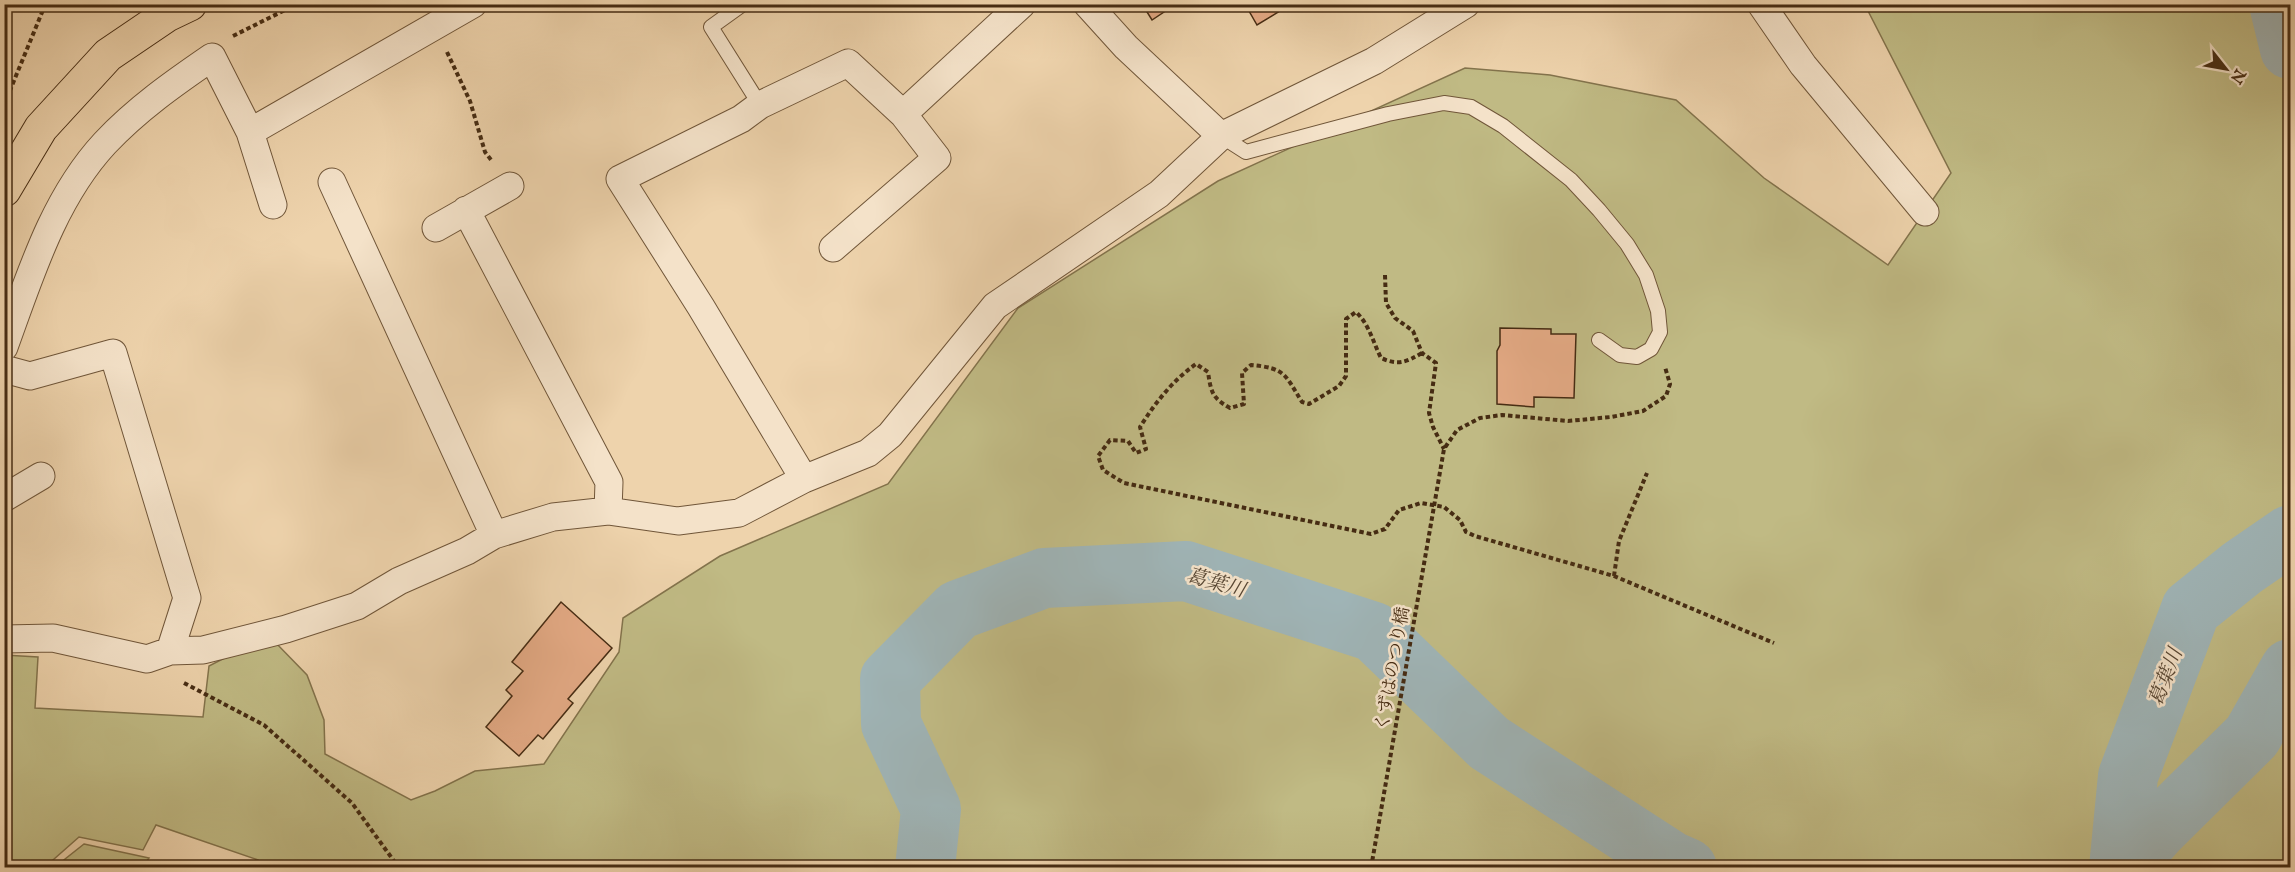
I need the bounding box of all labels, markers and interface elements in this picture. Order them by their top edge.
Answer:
north arrow [2196,39,2256,99]
text: N [2225,64,2250,87]
water label: 葛葉川 [1183,563,1250,604]
street label: くずはのつり橋 [1371,605,1416,733]
water label: 葛葉川 [2144,643,2190,710]

